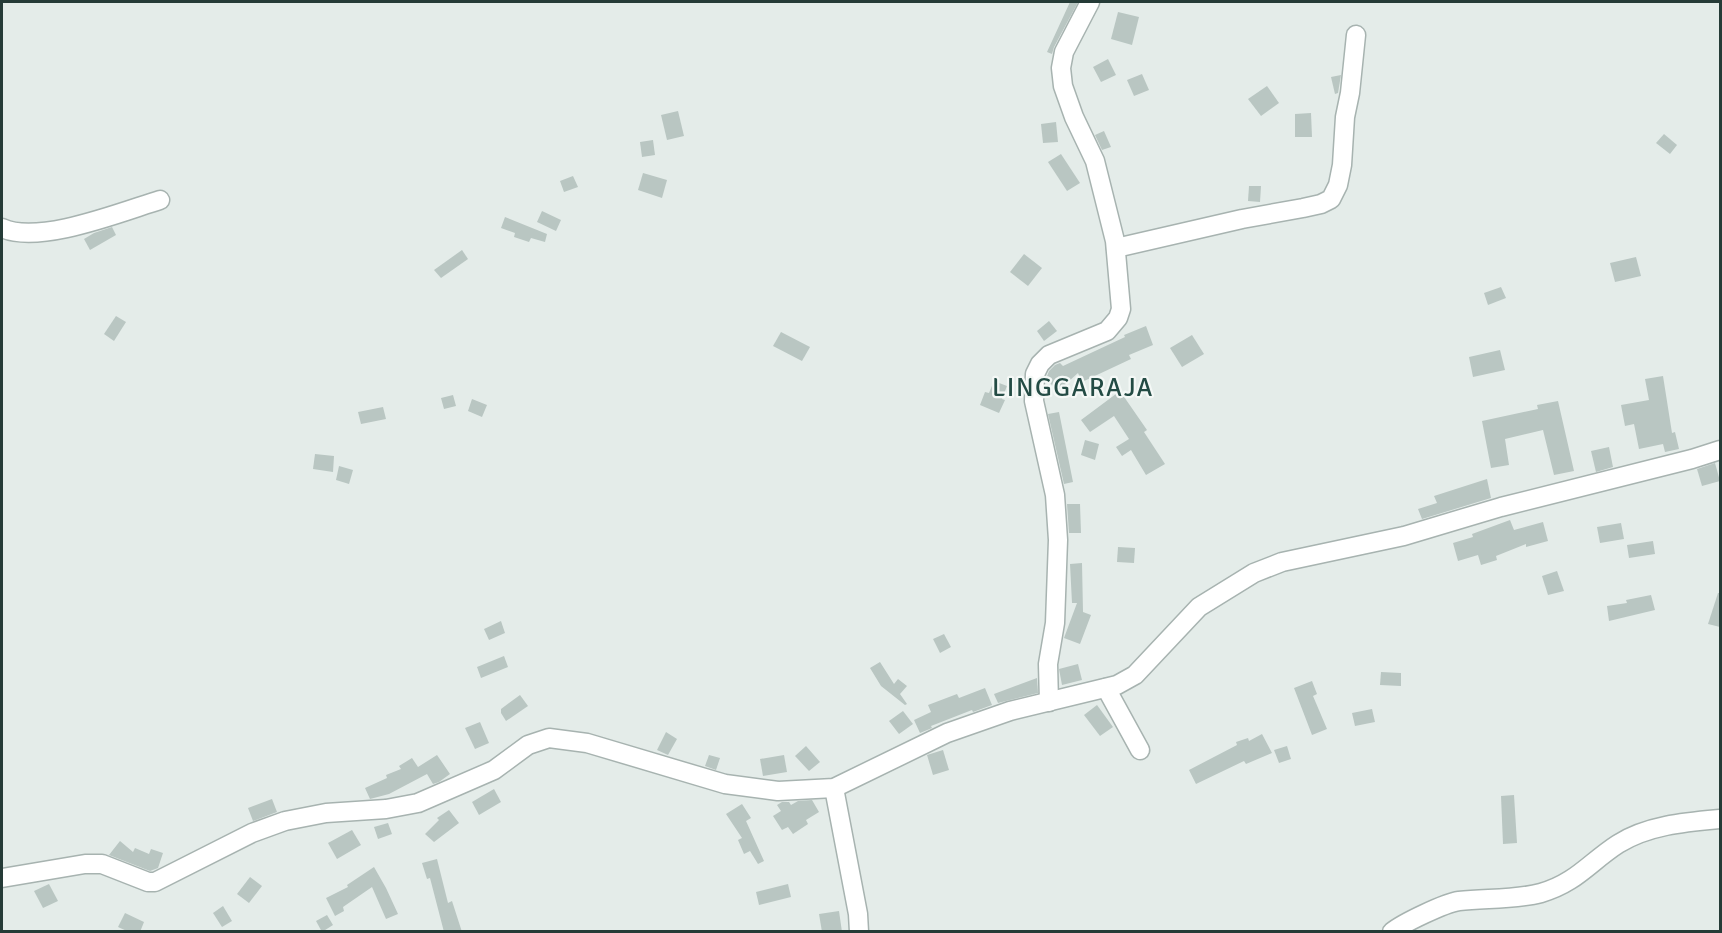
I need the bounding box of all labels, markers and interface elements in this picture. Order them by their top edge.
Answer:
district label: LINGGARAJA [992,372,1154,404]

